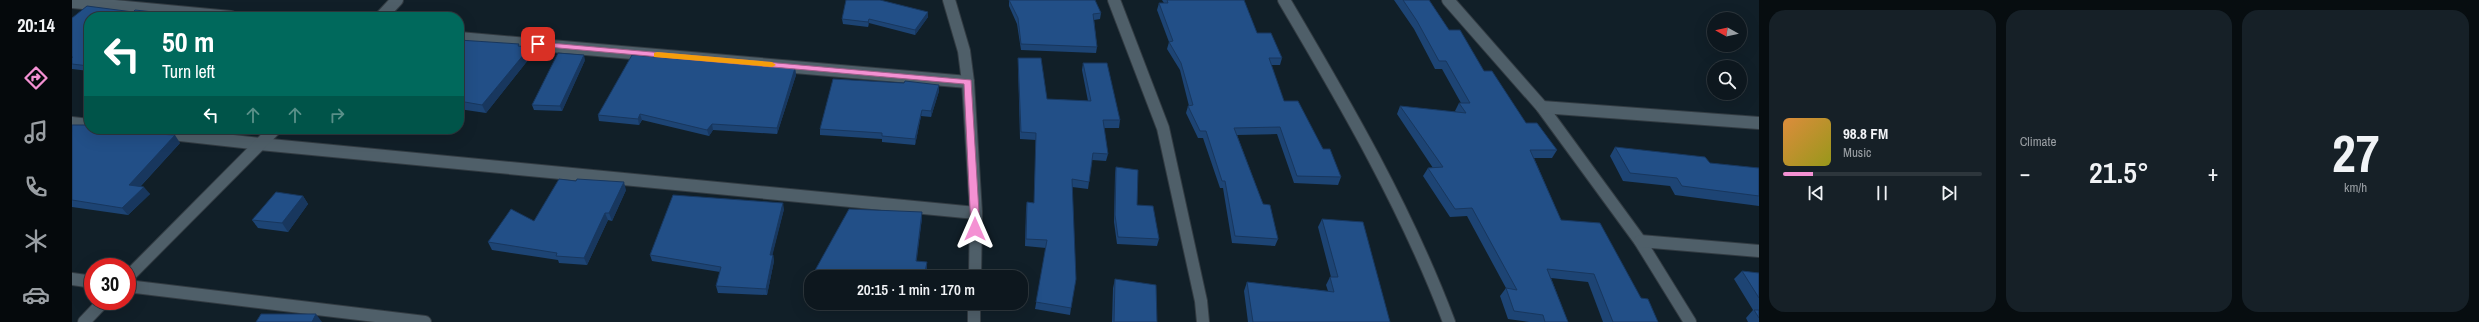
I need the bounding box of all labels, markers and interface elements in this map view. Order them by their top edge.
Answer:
north arrow [1707,12,1747,52]
map controls [1707,12,1747,100]
text: 20:14 [17,13,55,38]
text: 50 m [162,23,214,61]
pin [521,27,555,61]
icon: left [96,28,148,80]
icon: arrive [527,33,549,55]
text: Turn left [162,59,215,84]
button: search [1707,60,1747,100]
icon: directions [22,64,50,92]
icon: left [200,104,222,126]
icon: ahead [242,104,264,126]
icon: ahead [284,104,306,126]
icon: right [326,104,348,126]
icon: music [22,118,50,146]
text: 27 [2332,118,2379,188]
text: 98.8 FM [1843,123,1888,144]
text: Climate [2020,133,2056,150]
text: Music [1843,144,1871,161]
text: 21.5° [2089,152,2149,192]
text: − [2020,158,2030,188]
text: + [2208,158,2218,188]
icon: phone [22,173,50,201]
text: km/h [2344,179,2367,196]
icon: previous [1805,182,1827,204]
icon: pause [1871,182,1893,204]
icon: next [1938,182,1960,204]
position arrow [954,208,996,250]
icon: climate [22,227,50,255]
speed limit sign: 30 [84,258,136,310]
text: 20:15 · 1 min · 170 m [857,279,975,300]
icon: car [22,281,50,309]

